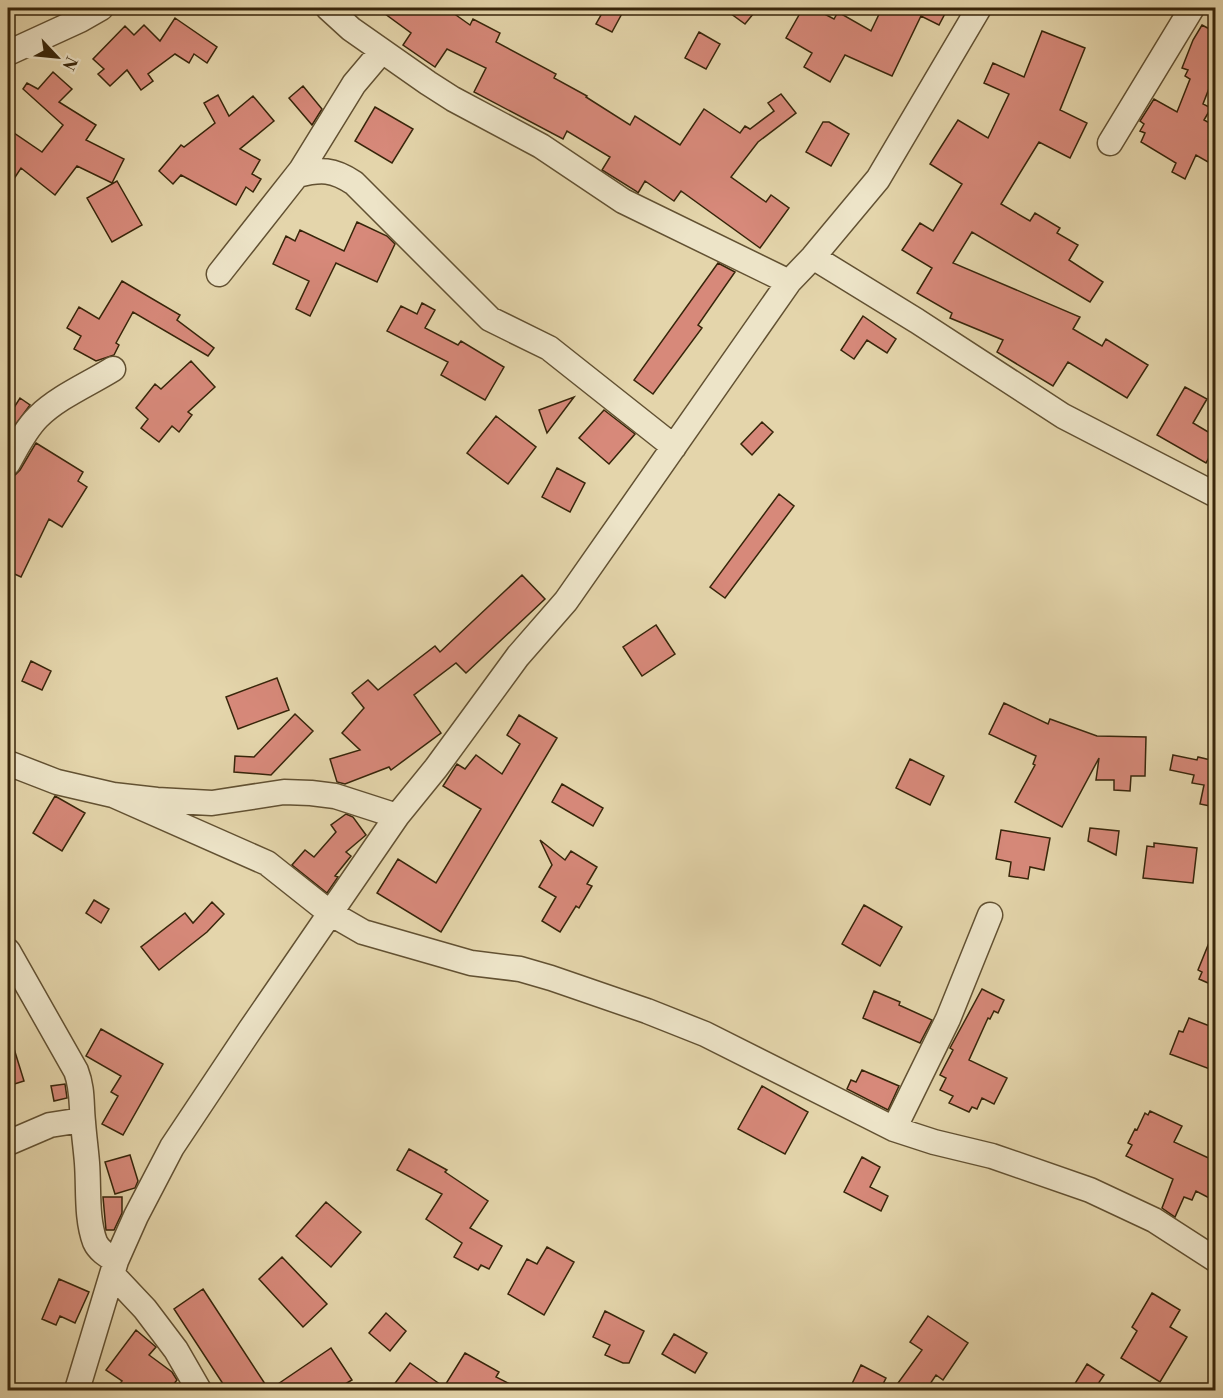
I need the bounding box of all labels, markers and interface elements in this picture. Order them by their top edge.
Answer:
north arrow [27,27,87,87]
text: N [58,53,81,74]

